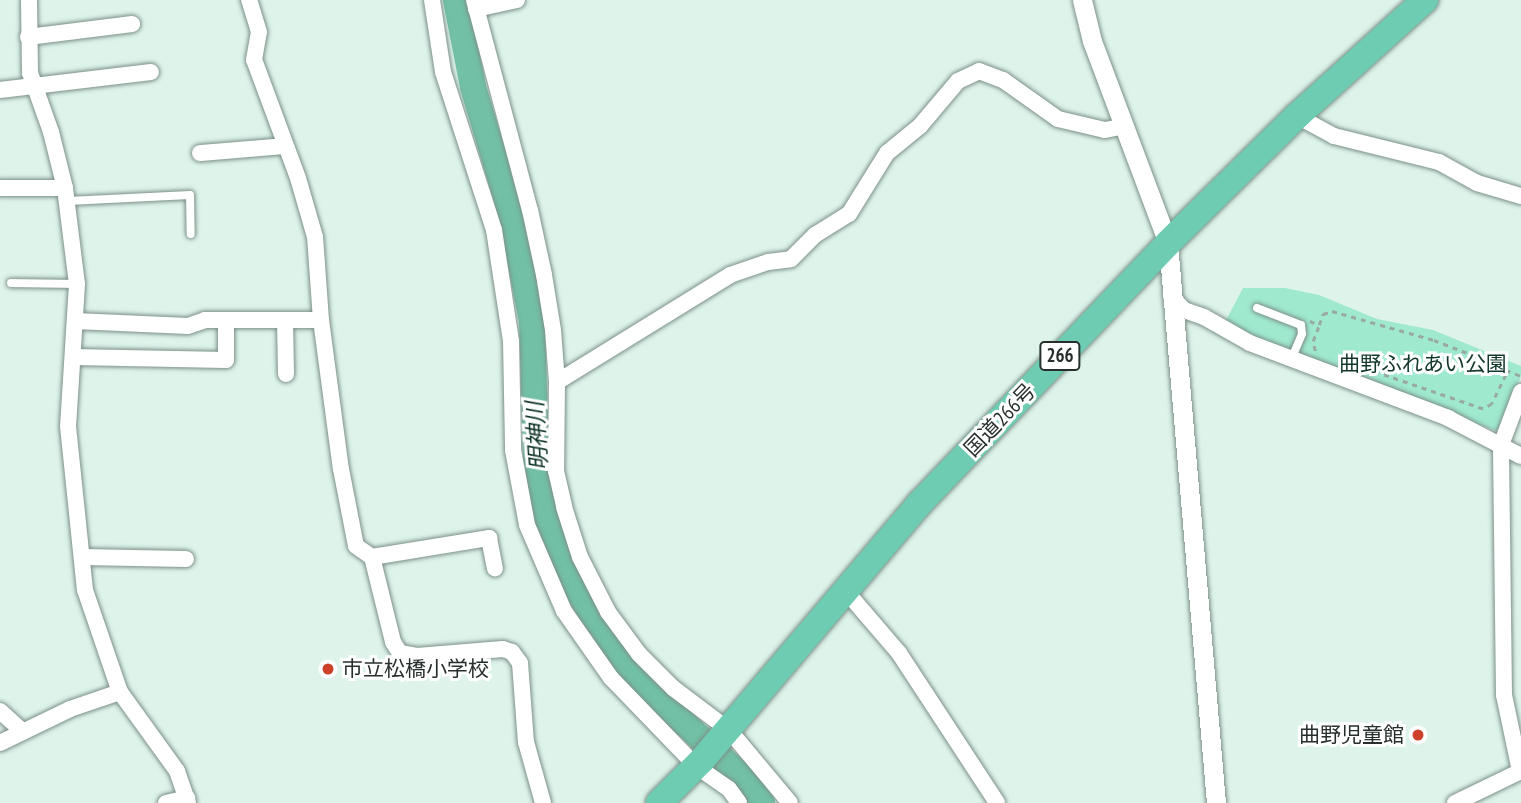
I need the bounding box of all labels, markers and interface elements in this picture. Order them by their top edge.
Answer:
road number: 266 [1039,340,1081,372]
park label: 曲野ふれあい公園 [1339,351,1507,377]
street label: 国道266号 [959,378,1041,462]
water label: 明神川 [521,401,553,471]
place label: 市立松橋小学校 [342,656,489,682]
marker: 市立松橋小学校 [320,661,336,677]
place label: 曲野児童館 [1299,722,1404,748]
marker: 曲野児童館 [1410,727,1426,743]

